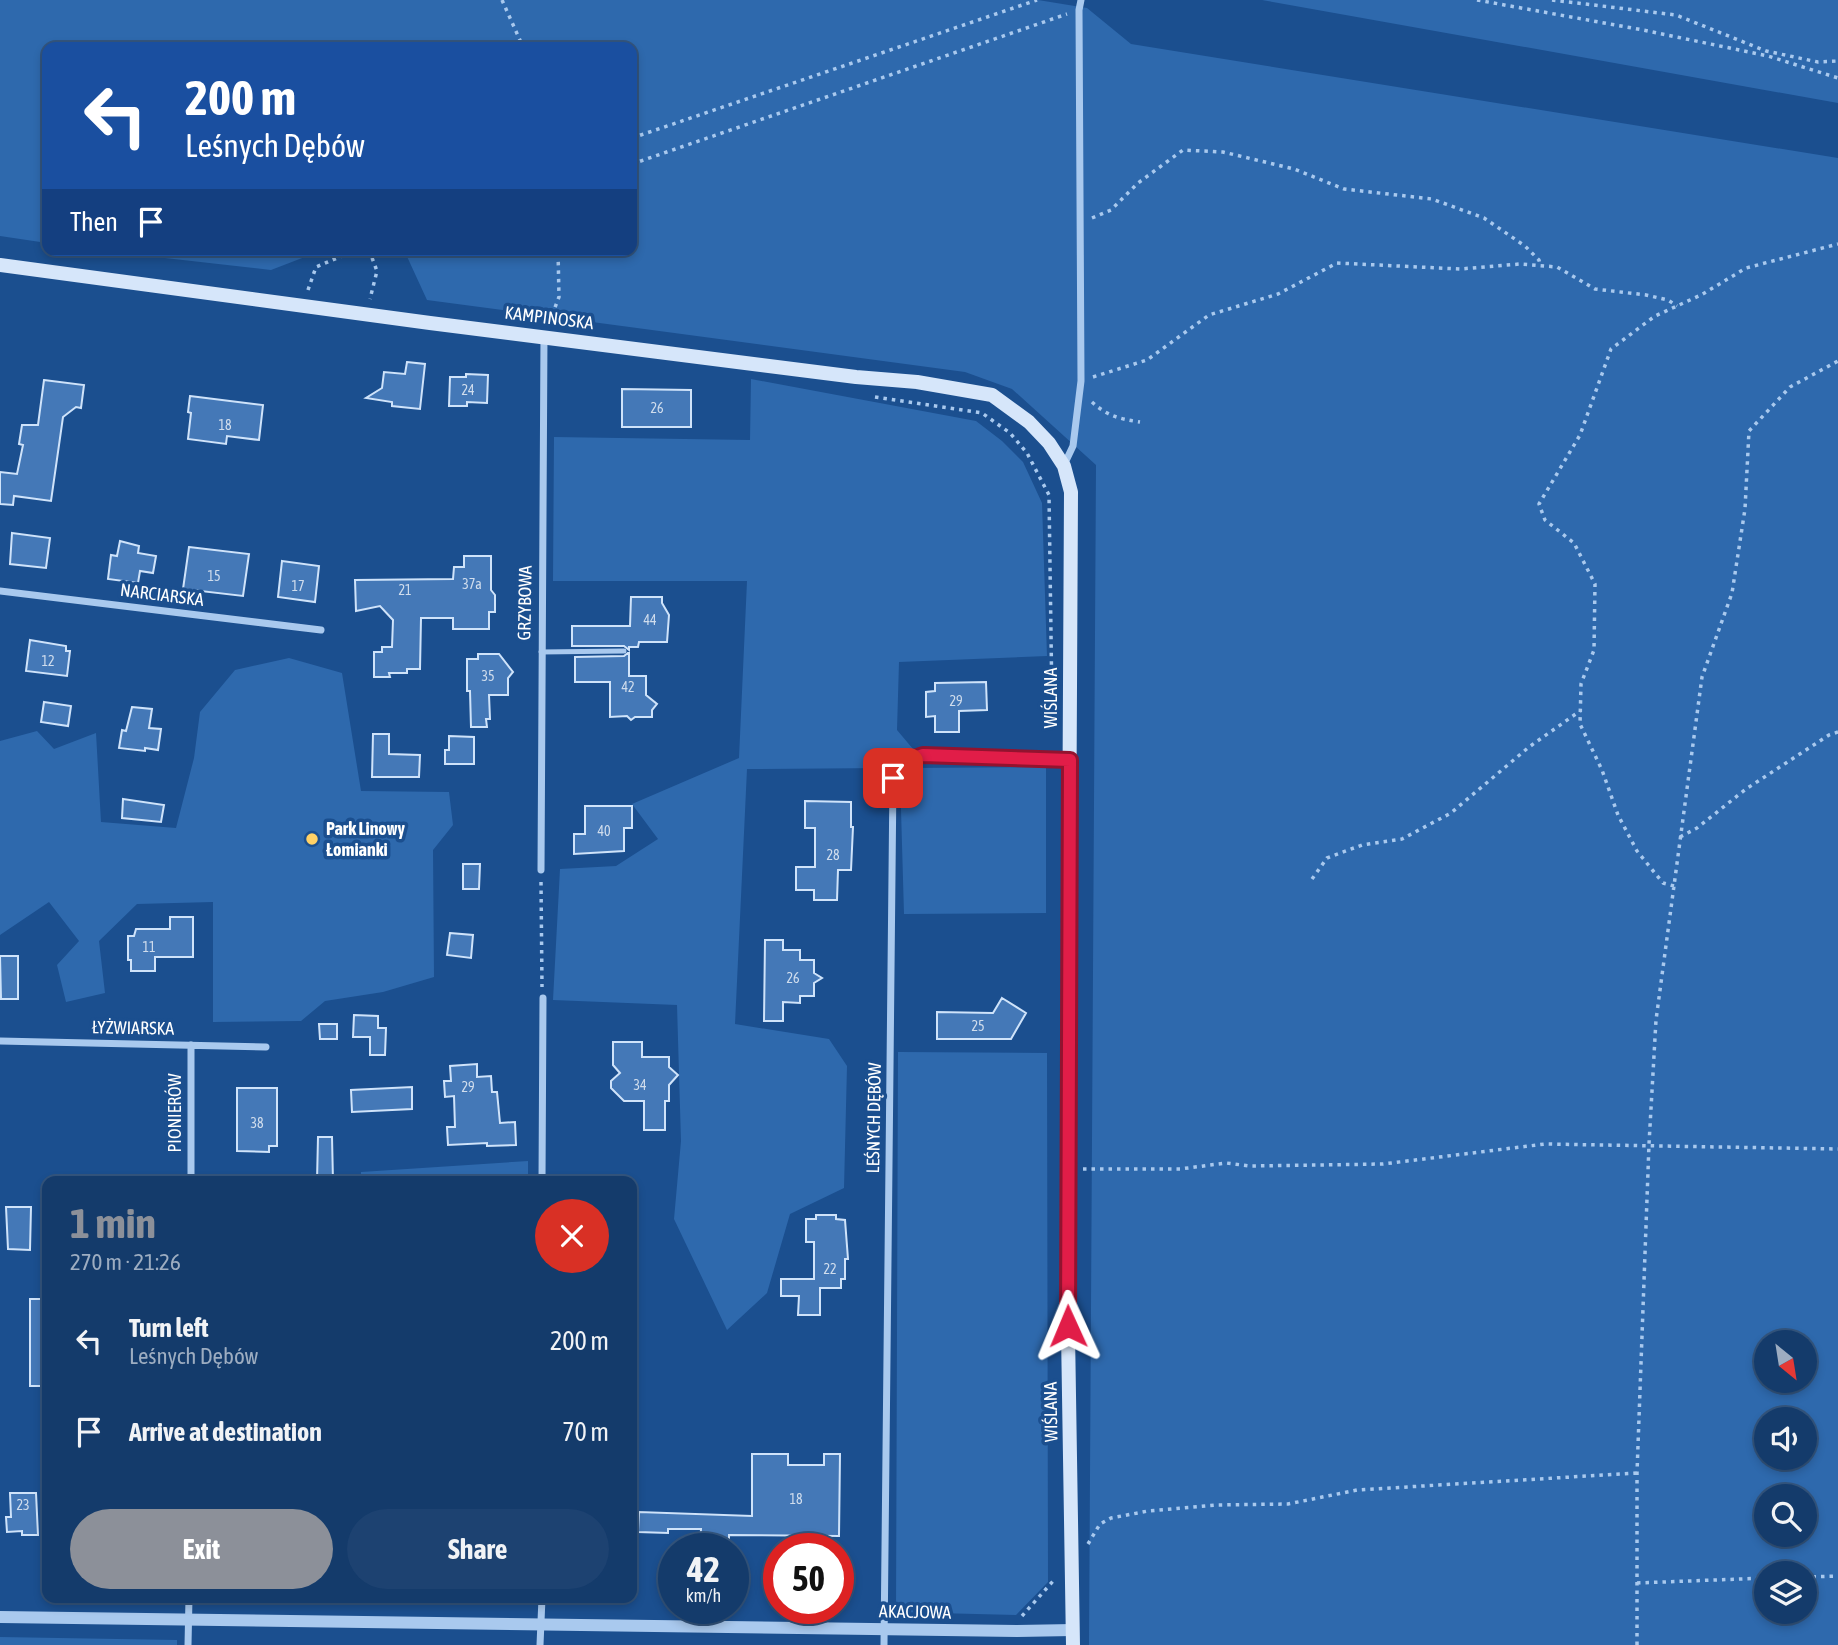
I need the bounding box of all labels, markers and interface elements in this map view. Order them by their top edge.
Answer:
text: 200 m [185,69,296,125]
icon: left [70,70,161,161]
text: Leśnych Dębów [185,127,365,164]
icon: arrive [132,203,170,241]
text: Then [70,207,118,237]
street label: KAMPINOSKA [503,302,595,333]
house number: 24 [461,382,475,398]
house number: 26 [650,400,664,416]
house number: 18 [218,417,232,433]
street label: GRZYBOWA [513,565,536,641]
house number: 15 [207,568,221,584]
house number: 37a [462,576,482,592]
house number: 17 [291,578,305,594]
street label: NARCIARSKA [119,579,205,610]
house number: 21 [398,582,412,598]
house number: 44 [643,612,657,628]
house number: 12 [41,653,55,669]
house number: 35 [481,668,495,684]
street label: WIŚLANA [1040,668,1061,728]
house number: 42 [621,679,635,695]
house number: 29 [949,693,963,709]
pin [863,748,923,808]
icon: arrive [874,759,912,797]
place label: Park Linowy Łomianki [326,818,405,860]
house number: 40 [597,823,611,839]
marker: Park Linowy Łomianki [304,831,320,847]
house number: 28 [826,847,840,863]
house number: 11 [142,939,156,955]
house number: 26 [786,970,800,986]
street label: ŁYŻWIARSKA [92,1016,175,1039]
house number: 25 [971,1018,985,1034]
street label: LEŚNYCH DĘBÓW [862,1062,885,1174]
street label: PIONIERÓW [164,1073,185,1153]
house number: 34 [633,1077,647,1093]
house number: 29 [461,1079,475,1095]
house number: 38 [250,1115,264,1131]
text: 1 min [70,1199,156,1247]
button: close [535,1199,609,1273]
text: 270 m · 21:26 [70,1249,181,1275]
house number: 22 [823,1261,837,1277]
position arrow [1031,1289,1105,1363]
text: Turn left [129,1313,209,1343]
icon: left [70,1322,108,1360]
text: 200 m [550,1326,609,1356]
north arrow [1754,1330,1816,1393]
map controls [1754,1330,1817,1624]
text: Leśnych Dębów [129,1343,258,1369]
street label: WIŚLANA [1039,1381,1062,1442]
button: sound [1754,1407,1817,1470]
icon: arrive [70,1413,108,1451]
text: Arrive at destination [129,1417,322,1447]
text: 70 m [562,1417,609,1447]
button: search [1754,1484,1817,1547]
house number: 18 [789,1491,803,1507]
house number: 23 [16,1497,30,1513]
button: Exit [70,1509,333,1589]
button: Share [347,1509,609,1589]
speed limit sign: 50 [763,1533,854,1624]
text: 42 [687,1549,720,1589]
button: layers [1754,1561,1817,1624]
text: km/h [686,1585,721,1606]
street label: AKACJOWA [879,1600,951,1623]

